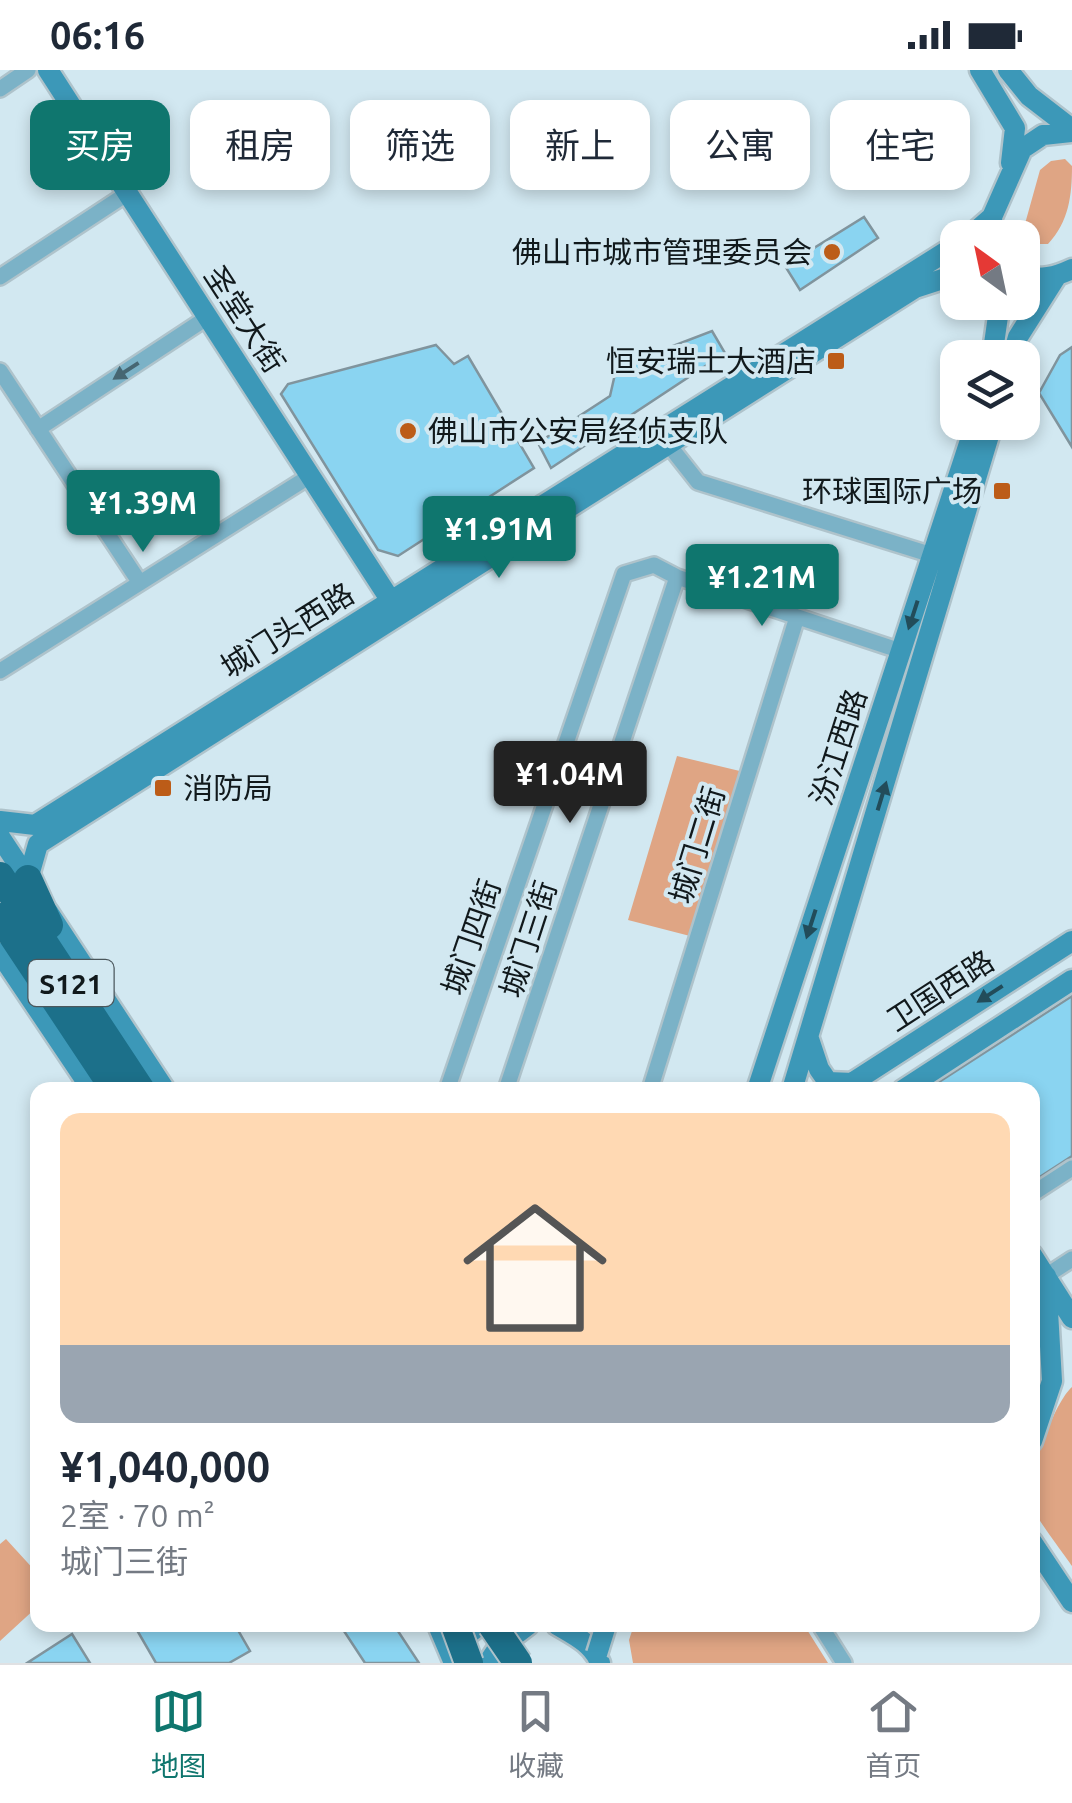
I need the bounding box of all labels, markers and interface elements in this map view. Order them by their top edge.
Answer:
text: 06:16 [50,14,145,56]
chip: 买房 [30,100,170,190]
chip: 租房 [190,100,330,190]
chip: 筛选 [350,100,490,190]
chip: 新上 [510,100,650,190]
chip: 公寓 [670,100,810,190]
chip: 住宅 [830,100,970,190]
north arrow [940,220,1040,320]
map controls [940,220,1040,440]
place label: 佛山市城市管理委员会 [512,235,812,269]
marker: 佛山市城市管理委员会 [821,241,843,263]
street label: 圣堂大街 [198,259,292,379]
button: layers [940,340,1040,440]
place label: 恒安瑞士大酒店 [606,344,816,378]
marker: 恒安瑞士大酒店 [825,350,847,372]
one-way arrow [113,361,140,379]
place label: 佛山市公安局经侦支队 [428,414,728,448]
marker: 佛山市公安局经侦支队 [397,420,419,442]
pin: ¥1.39M [62,470,224,555]
place label: 环球国际广场 [802,474,982,508]
marker: 环球国际广场 [991,480,1013,502]
text: ¥1.39M [89,484,197,520]
pin: ¥1.91M [418,496,580,581]
text: ¥1.91M [445,510,553,546]
pin: ¥1.21M [681,544,843,629]
text: ¥1.21M [708,558,816,594]
street label: 城门头西路 [214,576,360,684]
one-way arrow [904,600,919,630]
street label: 汾江西路 [803,685,873,809]
pin: ¥1.04M [489,741,651,826]
text: ¥1.04M [516,755,624,791]
place label: 消防局 [183,771,273,805]
marker: 消防局 [152,777,174,799]
one-way arrow [875,780,890,811]
street label: 城门二街 [663,783,731,907]
street label: 城门四街 [435,875,507,999]
street label: 城门三街 [493,877,563,1001]
one-way arrow [803,909,818,939]
street label: 卫国西路 [880,943,1000,1037]
road number: S121 [28,960,114,1006]
one-way arrow [976,984,1004,1002]
icon: home [445,1178,625,1358]
text: ¥1,040,000 [60,1443,270,1490]
text: 2室 · 70 m² [60,1497,215,1533]
text: 城门三街 [60,1543,188,1579]
tab: 地图 [151,1684,207,1784]
tab: 收藏 [508,1684,564,1784]
tab: 首页 [865,1684,921,1784]

